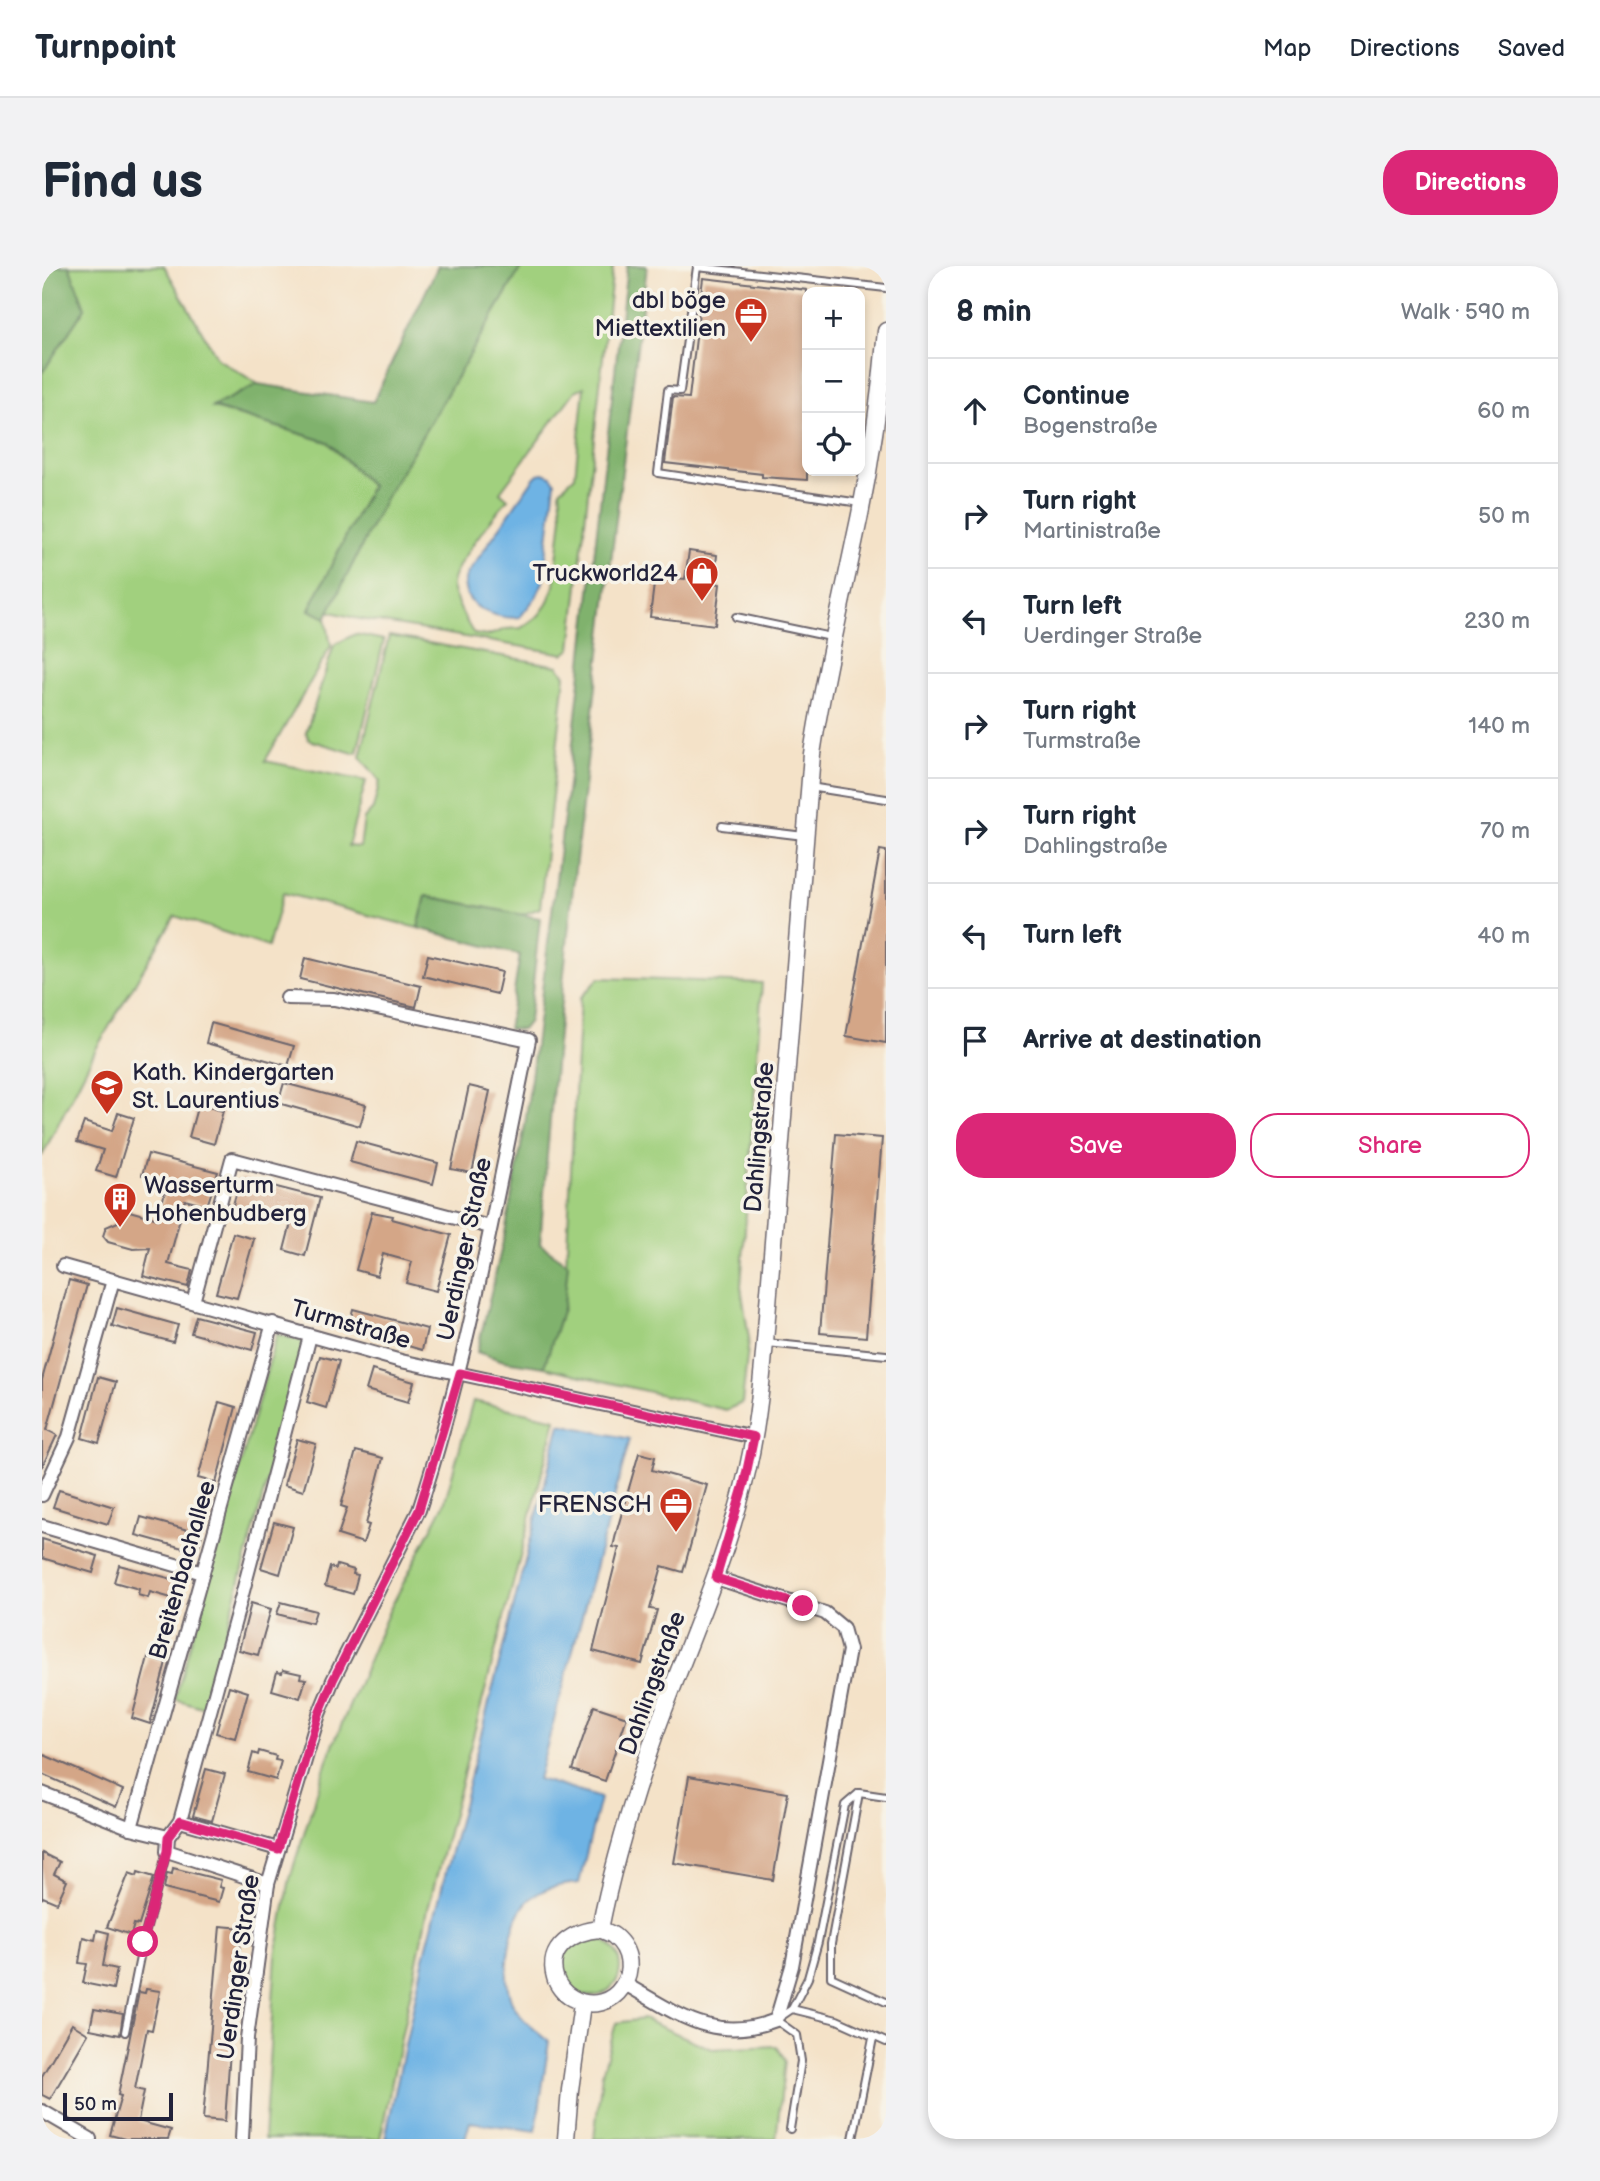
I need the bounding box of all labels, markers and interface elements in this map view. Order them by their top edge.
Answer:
text: Turnpoint [35,28,176,68]
text: Map [1263,34,1311,63]
text: Directions [1349,34,1460,63]
text: Saved [1498,34,1565,63]
button: Directions [1383,150,1558,215]
text: Find us [42,153,203,212]
place label: dbl böge Miettextilien [595,286,726,343]
map controls [802,287,865,476]
button: + [802,287,865,350]
text: 8 min [956,294,1032,330]
office icon: dbl böge Miettextilien [732,295,770,344]
text: Walk · 590 m [1401,298,1530,326]
button: − [802,350,865,413]
text: Continue [1023,381,1130,412]
icon: ahead [956,392,994,430]
text: 60 m [1477,397,1530,425]
text: Bogenstraße [1023,412,1158,440]
button: locate [802,413,865,476]
text: Turn right [1023,486,1136,517]
icon: right [956,497,994,535]
text: 50 m [1478,502,1530,530]
text: Martinistraße [1023,517,1161,545]
shop icon: Truckworld24 [683,554,721,603]
place label: Truckworld24 [533,559,678,588]
text: Turn left [1023,591,1122,622]
icon: left [956,602,994,640]
text: 230 m [1464,607,1530,635]
text: Uerdinger Straße [1023,622,1202,650]
text: Turn right [1023,696,1136,727]
icon: right [956,707,994,745]
text: 140 m [1468,712,1530,740]
text: Turmstraße [1023,727,1141,755]
text: Turn right [1023,801,1136,832]
icon: right [956,812,994,850]
text: 70 m [1480,817,1530,845]
text: Dahlingstraße [1023,832,1168,860]
icon: left [956,917,994,955]
text: Turn left [1023,920,1122,951]
text: 40 m [1477,922,1530,950]
icon: arrive [956,1022,994,1060]
text: Arrive at destination [1023,1025,1262,1056]
place label: Kath. Kindergarten St. Laurentius [132,1058,334,1115]
street label: Dahlingstraße [738,1061,781,1214]
school or university icon: Kath. Kindergarten St. Laurentius [88,1067,126,1116]
button: Save [956,1113,1236,1178]
button: Share [1250,1113,1530,1178]
street label: Uerdinger Straße [431,1155,498,1344]
place label: Wasserturm Hohenbudberg [144,1171,307,1228]
building icon: Wasserturm Hohenbudberg [101,1180,139,1229]
street label: Turmstraße [288,1294,414,1355]
street label: Breitenbachallee [143,1477,222,1663]
office icon: FRENSCH [657,1485,695,1534]
place label: FRENSCH [538,1490,652,1519]
route end [787,1590,818,1621]
street label: Dahlingstraße [613,1607,692,1759]
street label: Uerdinger Straße [211,1872,266,2062]
route start [127,1926,158,1957]
scale bar [63,2090,173,2122]
text: 50 m [74,2093,117,2116]

